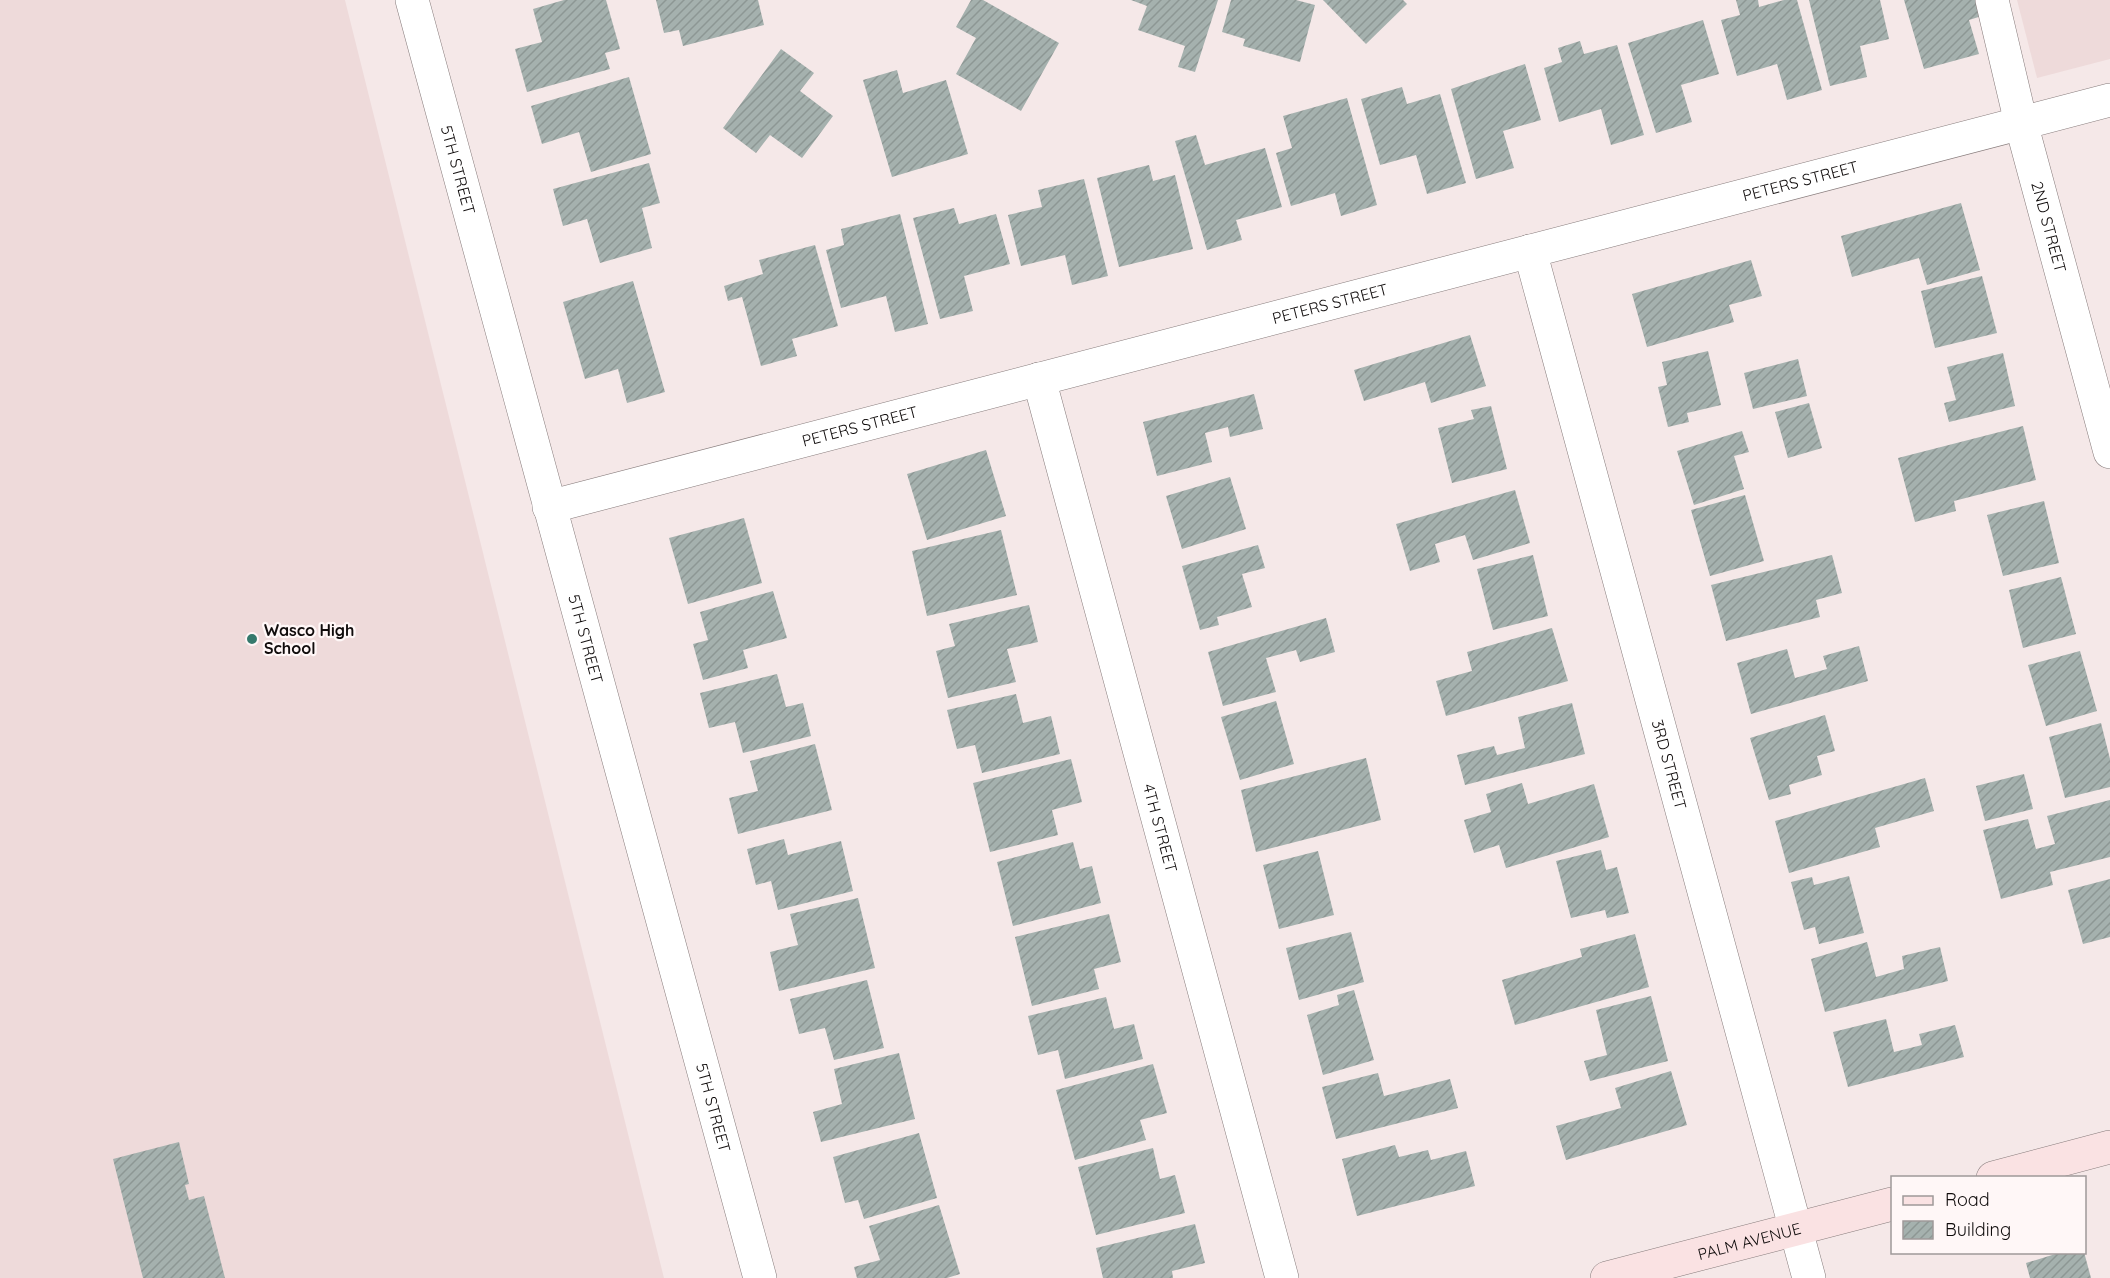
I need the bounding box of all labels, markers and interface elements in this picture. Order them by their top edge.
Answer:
street label: 5TH STREET [437,123,480,217]
street label: PETERS STREET [1740,156,1860,205]
street label: 2ND STREET [2027,179,2071,275]
street label: PETERS STREET [1270,279,1390,328]
street label: PETERS STREET [800,401,920,451]
street label: 5TH STREET [564,592,608,686]
place label: Wasco High School [264,620,354,658]
marker: Wasco High School [245,632,259,646]
street label: 3RD STREET [1648,717,1691,812]
street label: 4TH STREET [1139,781,1182,875]
street label: 5TH STREET [692,1061,735,1155]
legend [1891,1176,2086,1254]
text: Road [1945,1188,1990,1211]
street label: PALM AVENUE [1695,1218,1803,1264]
text: Building [1945,1218,2011,1241]

